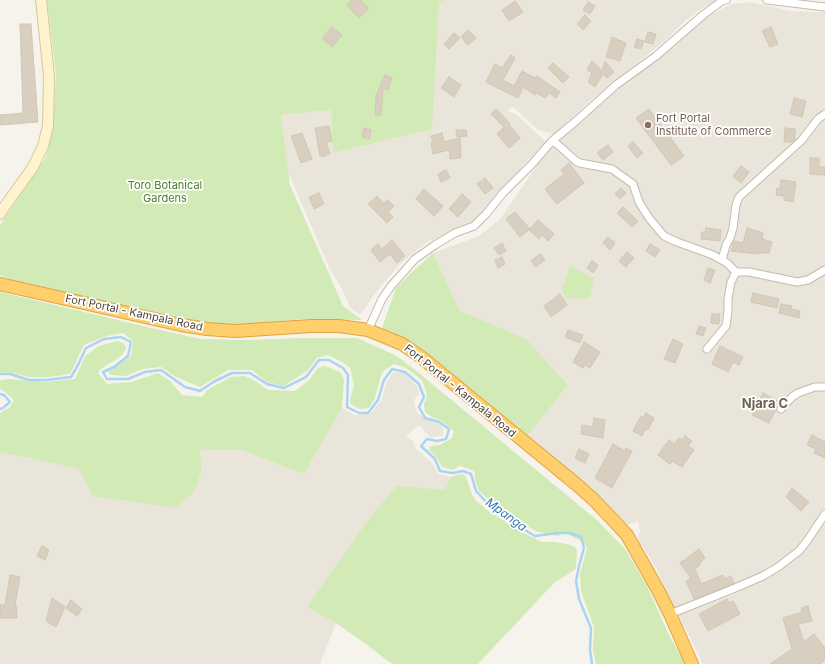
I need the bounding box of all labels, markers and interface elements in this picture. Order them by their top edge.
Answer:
place label: Fort Portal Institute of Commerce [656,112,771,138]
marker: Fort Portal Institute of Commerce [643,120,653,130]
park label: Toro Botanical Gardens [128,179,202,205]
street label: Fort Portal - Kampala Road [64,292,204,334]
street label: Fort Portal - Kampala Road [401,342,519,440]
district label: Njara C [742,396,788,412]
water label: Mpanga [483,495,529,535]

